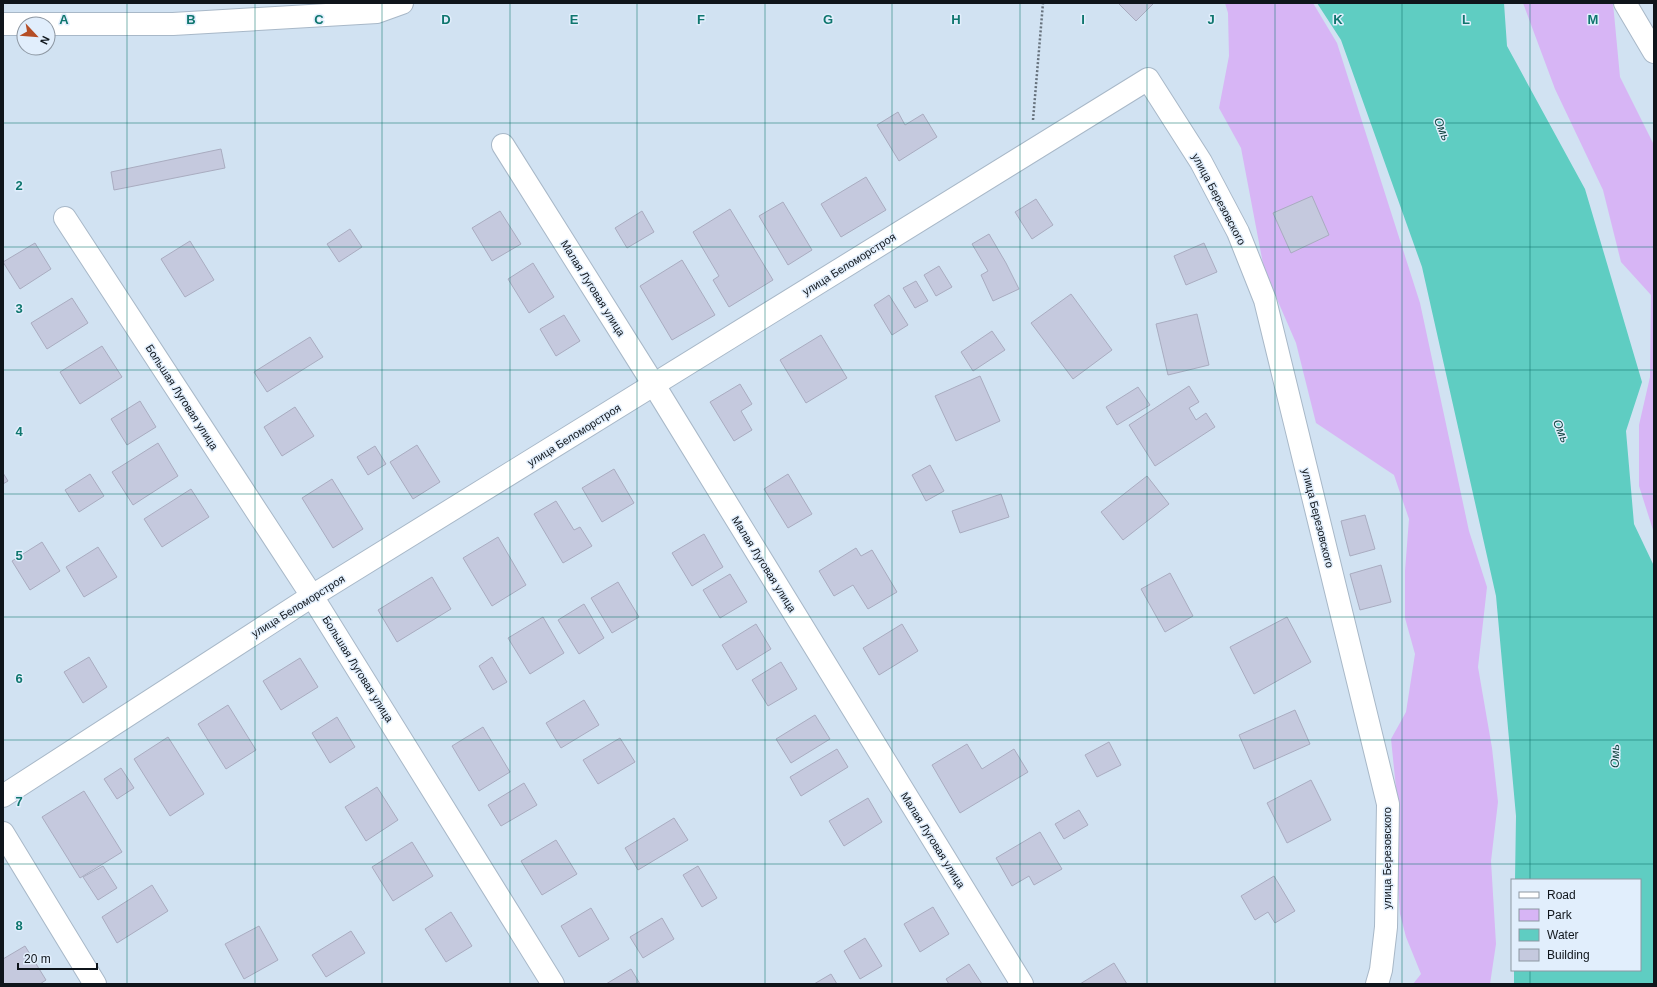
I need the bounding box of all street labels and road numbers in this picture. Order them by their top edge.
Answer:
street label: улица Березовского [1190,151,1248,247]
street label: улица Беломорстроя [800,230,898,298]
street label: Малая Луговая улица [559,238,628,339]
street label: Большая Луговая улица [143,342,221,453]
street label: улица Беломорстроя [525,401,623,469]
street label: улица Березовского [1300,467,1336,569]
street label: Малая Луговая улица [730,514,799,615]
street label: улица Беломорстроя [249,572,347,640]
street label: Большая Луговая улица [320,614,396,725]
street label: Малая Луговая улица [899,790,968,891]
street label: улица Березовского [1381,807,1393,909]

